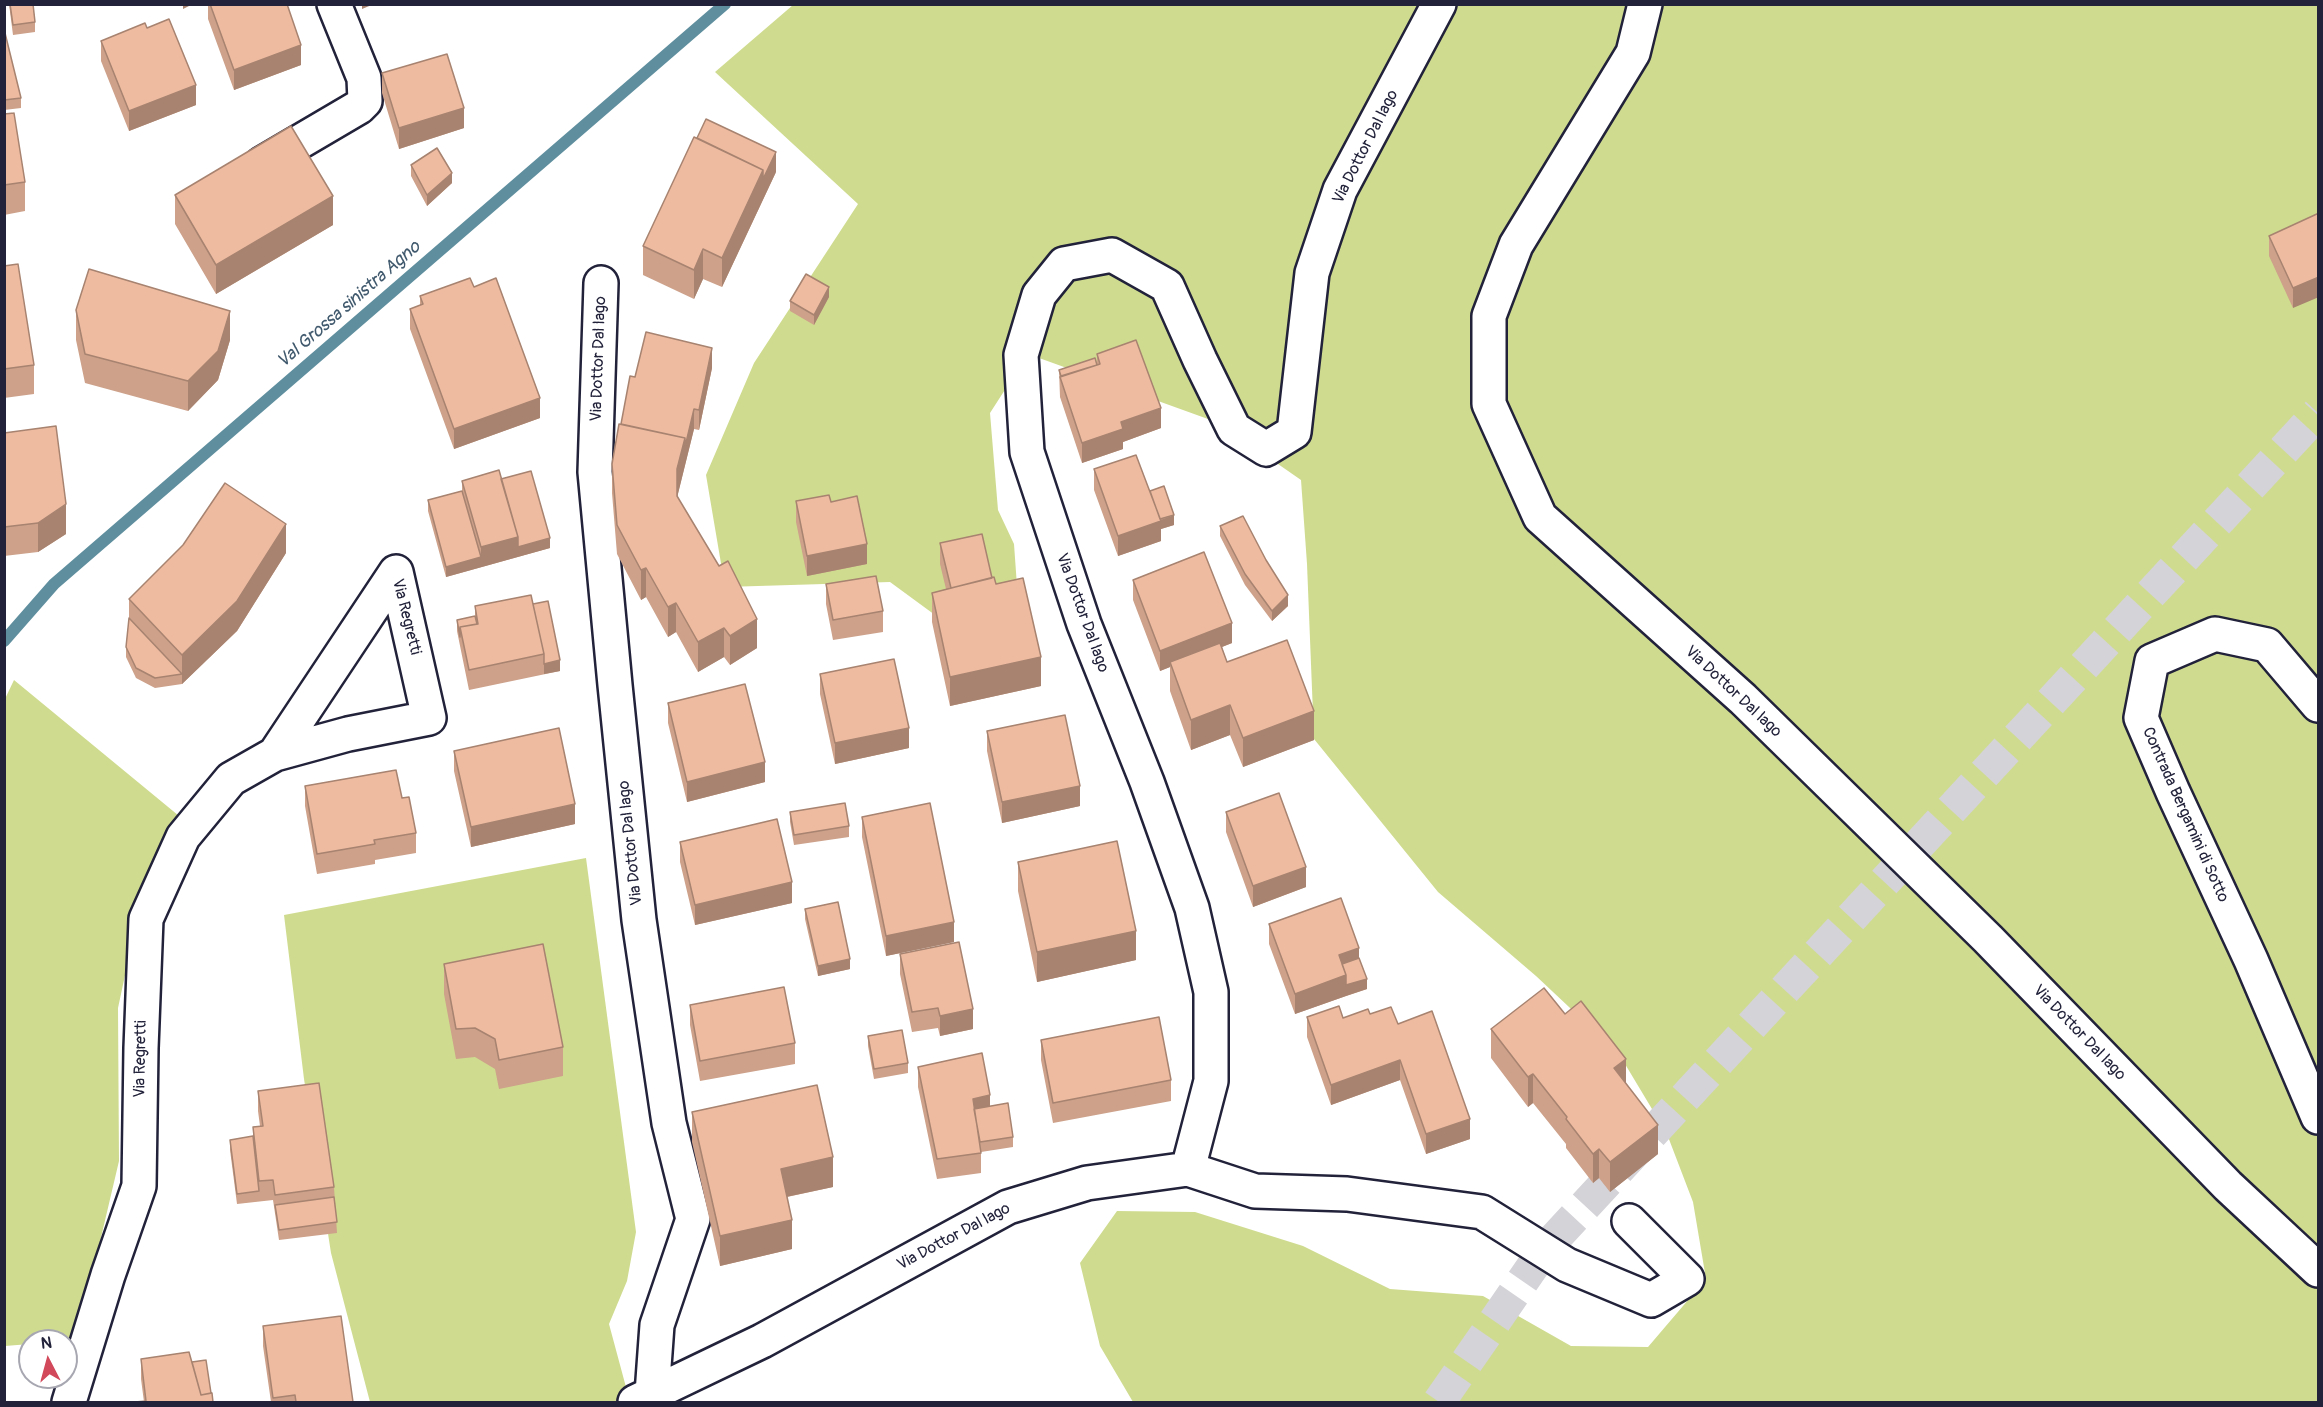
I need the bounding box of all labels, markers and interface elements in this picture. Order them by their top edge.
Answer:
street label: Via Dottor Dal lago [1329,87,1403,207]
water label: Val Grossa sinistra Agno [273,237,425,373]
street label: Via Dottor Dal lago [587,296,611,422]
street label: Via Dottor Dal lago [1052,551,1112,675]
street label: Via Regretti [387,577,425,657]
street label: Via Dottor Dal lago [1681,642,1785,742]
street label: Contrada Bergamini di Sotto [2138,725,2232,905]
street label: Via Dottor Dal lago [615,780,647,906]
street label: Via Dottor Dal lago [2029,981,2129,1085]
street label: Via Regretti [131,1020,151,1098]
street label: Via Dottor Dal lago [894,1199,1014,1275]
north arrow [18,1329,78,1389]
text: N [40,1333,53,1354]

